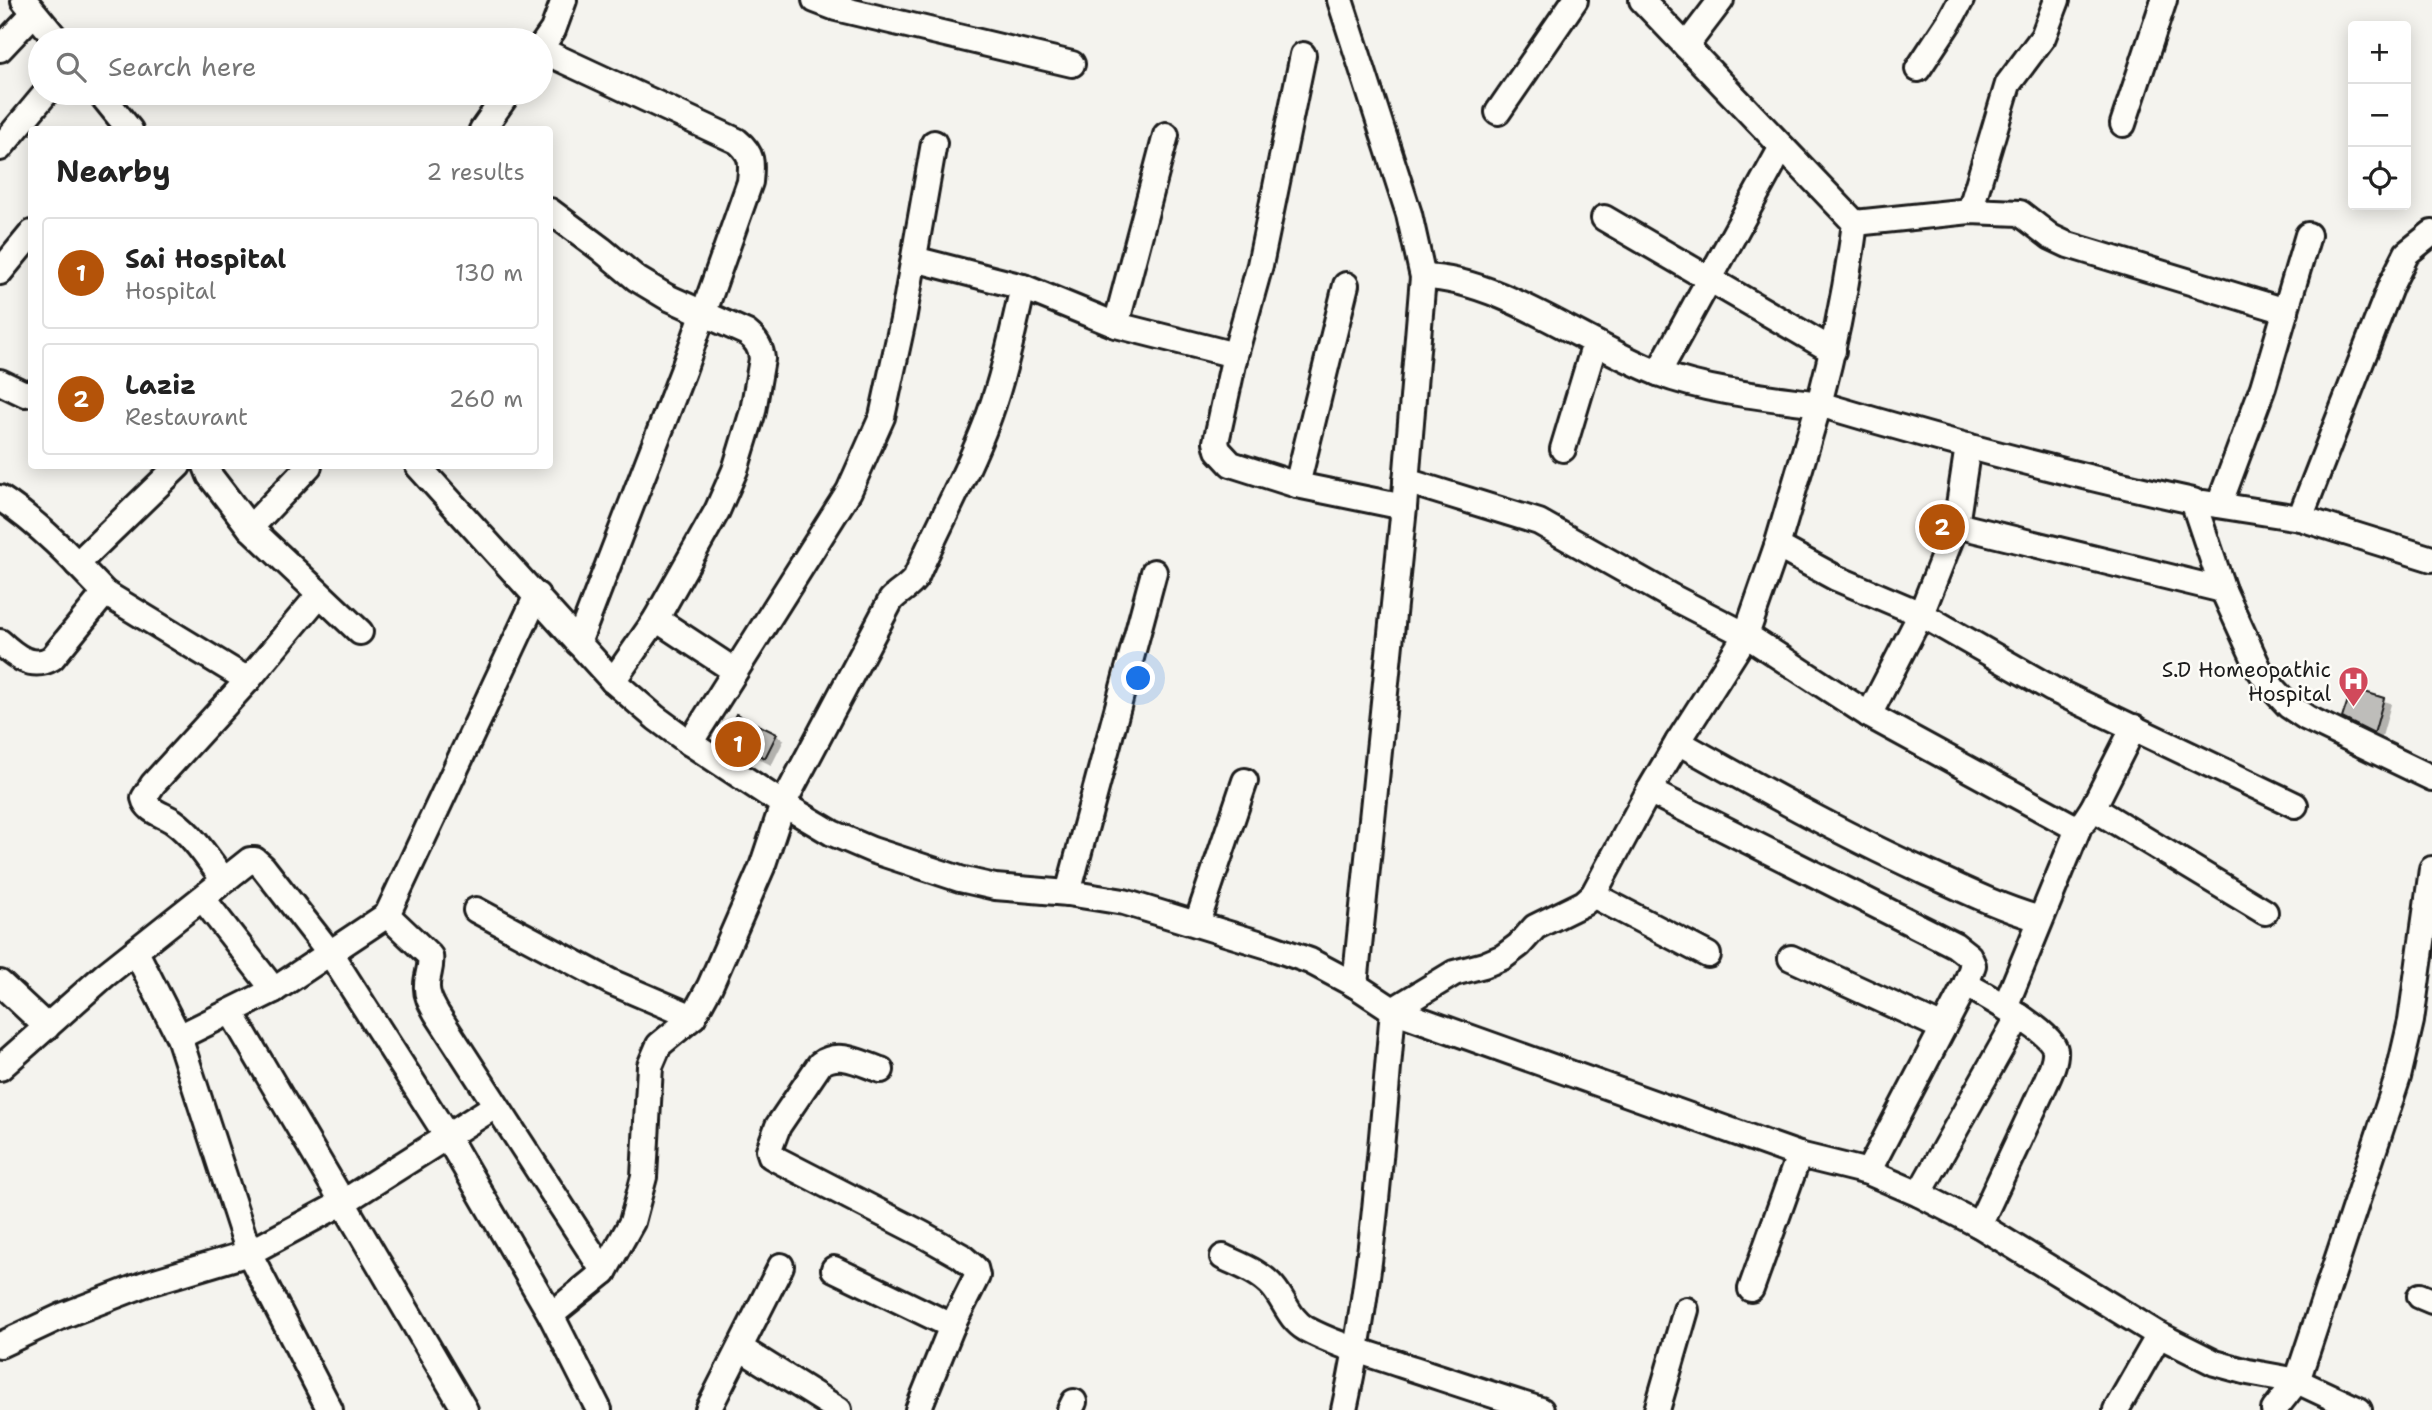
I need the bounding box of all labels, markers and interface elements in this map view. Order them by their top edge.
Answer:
map controls [2348,21,2411,210]
button: + [2348,21,2411,84]
search box [28,28,553,105]
icon: search [52,48,90,86]
text: Search here [108,49,257,84]
button: − [2348,84,2411,147]
button: locate [2348,147,2411,210]
text: Nearby [56,151,171,192]
text: 2 results [426,157,525,187]
text: Sai Hospital [125,241,286,276]
text: 1 [76,258,86,288]
text: 130 m [455,258,523,288]
text: Hospital [125,276,216,306]
text: Laziz [125,367,196,402]
text: 2 [73,384,89,414]
text: 260 m [449,384,523,414]
text: Restaurant [125,402,248,432]
pin: 2 [1919,501,1965,553]
place label: S.D Homeopathic Hospital [2162,656,2332,708]
your location [1121,661,1155,695]
hospital icon: S.D Homeopathic Hospital [2337,665,2371,709]
pin: 1 [715,718,761,770]

